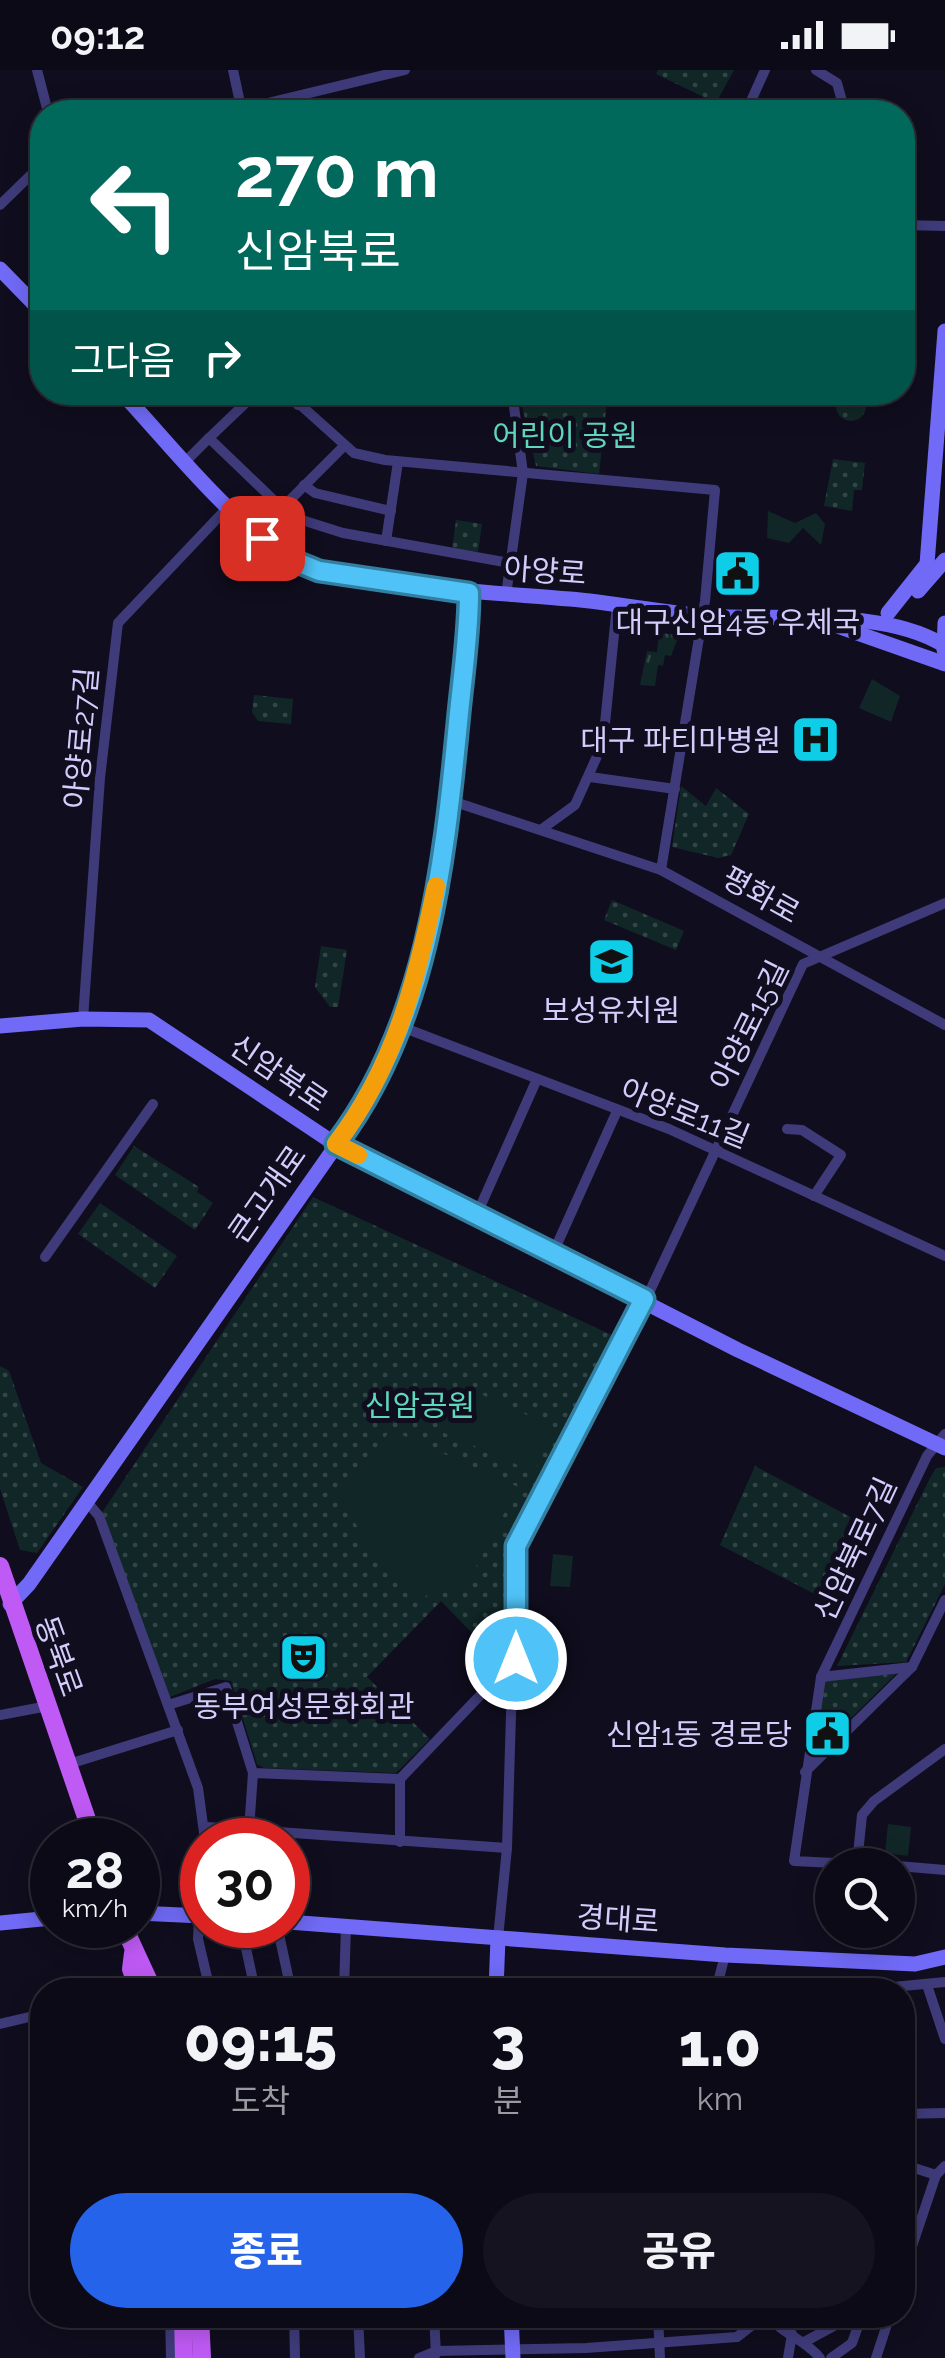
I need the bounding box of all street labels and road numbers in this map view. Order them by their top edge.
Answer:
street label: 아양로 [502,551,588,591]
street label: 아양로27길 [57,666,105,810]
street label: 평화로 [716,860,806,930]
street label: 아양로15길 [703,955,795,1095]
street label: 신암북로 [223,1028,335,1118]
street label: 아양로11길 [615,1071,755,1155]
street label: 큰고개로 [221,1139,313,1249]
street label: 신암북로7길 [807,1472,903,1626]
street label: 동북로 [28,1611,90,1701]
street label: 경대로 [575,1899,661,1939]

